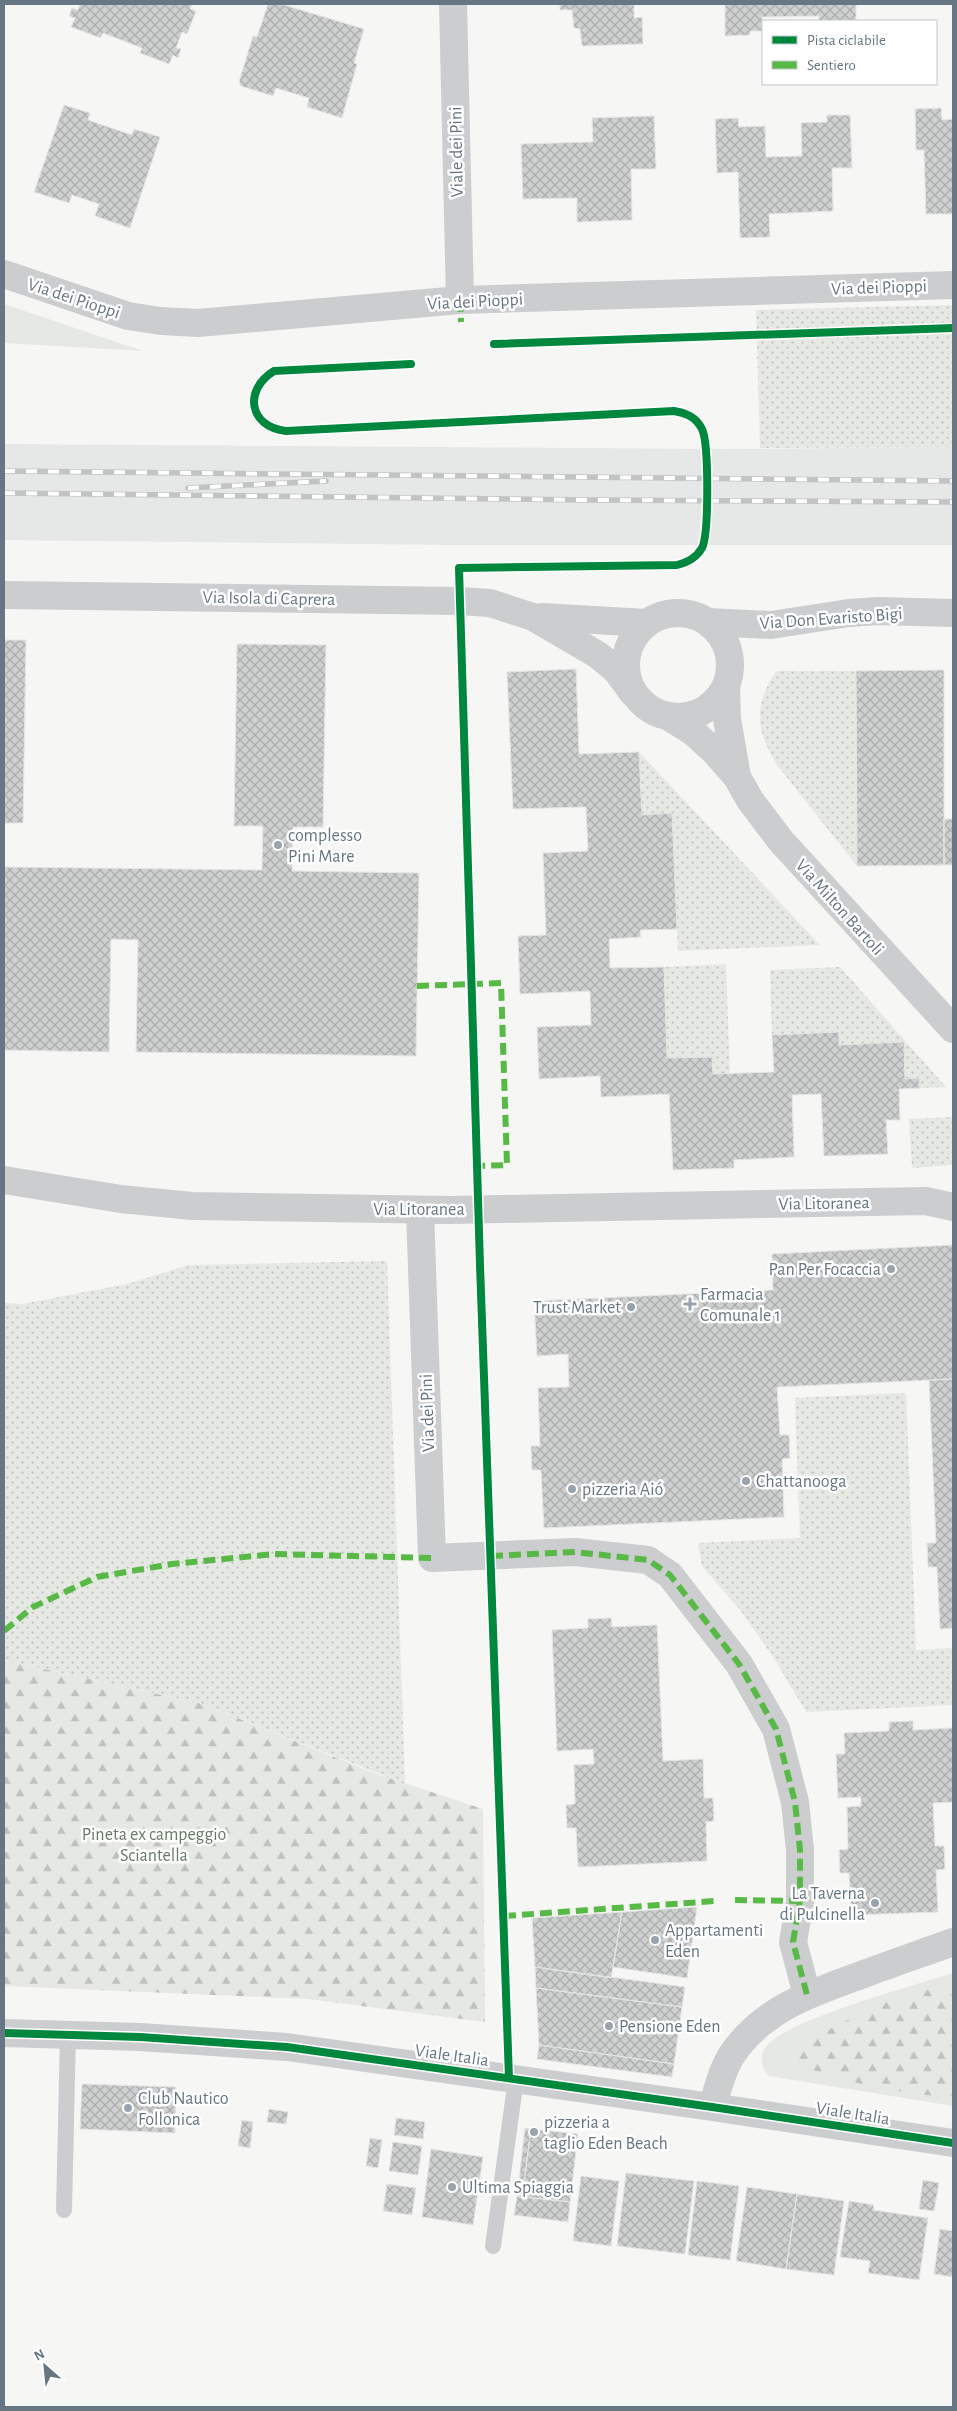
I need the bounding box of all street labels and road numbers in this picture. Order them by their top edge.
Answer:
street label: Viale dei Pini [447,106,467,198]
street label: Via dei Pioppi [25,276,122,322]
street label: Via dei Pioppi [831,277,927,299]
street label: Via dei Pioppi [427,290,523,313]
street label: Via Isola di Caprera [202,589,336,609]
street label: Via Don Evaristo Bigi [759,605,903,633]
street label: Via Milton Bartoli [792,856,887,959]
street label: Via Litoranea [778,1194,870,1214]
street label: Via Litoranea [373,1201,465,1219]
street label: Via dei Pini [418,1374,438,1452]
street label: Viale Italia [414,2042,490,2070]
street label: Viale Italia [815,2099,891,2129]

